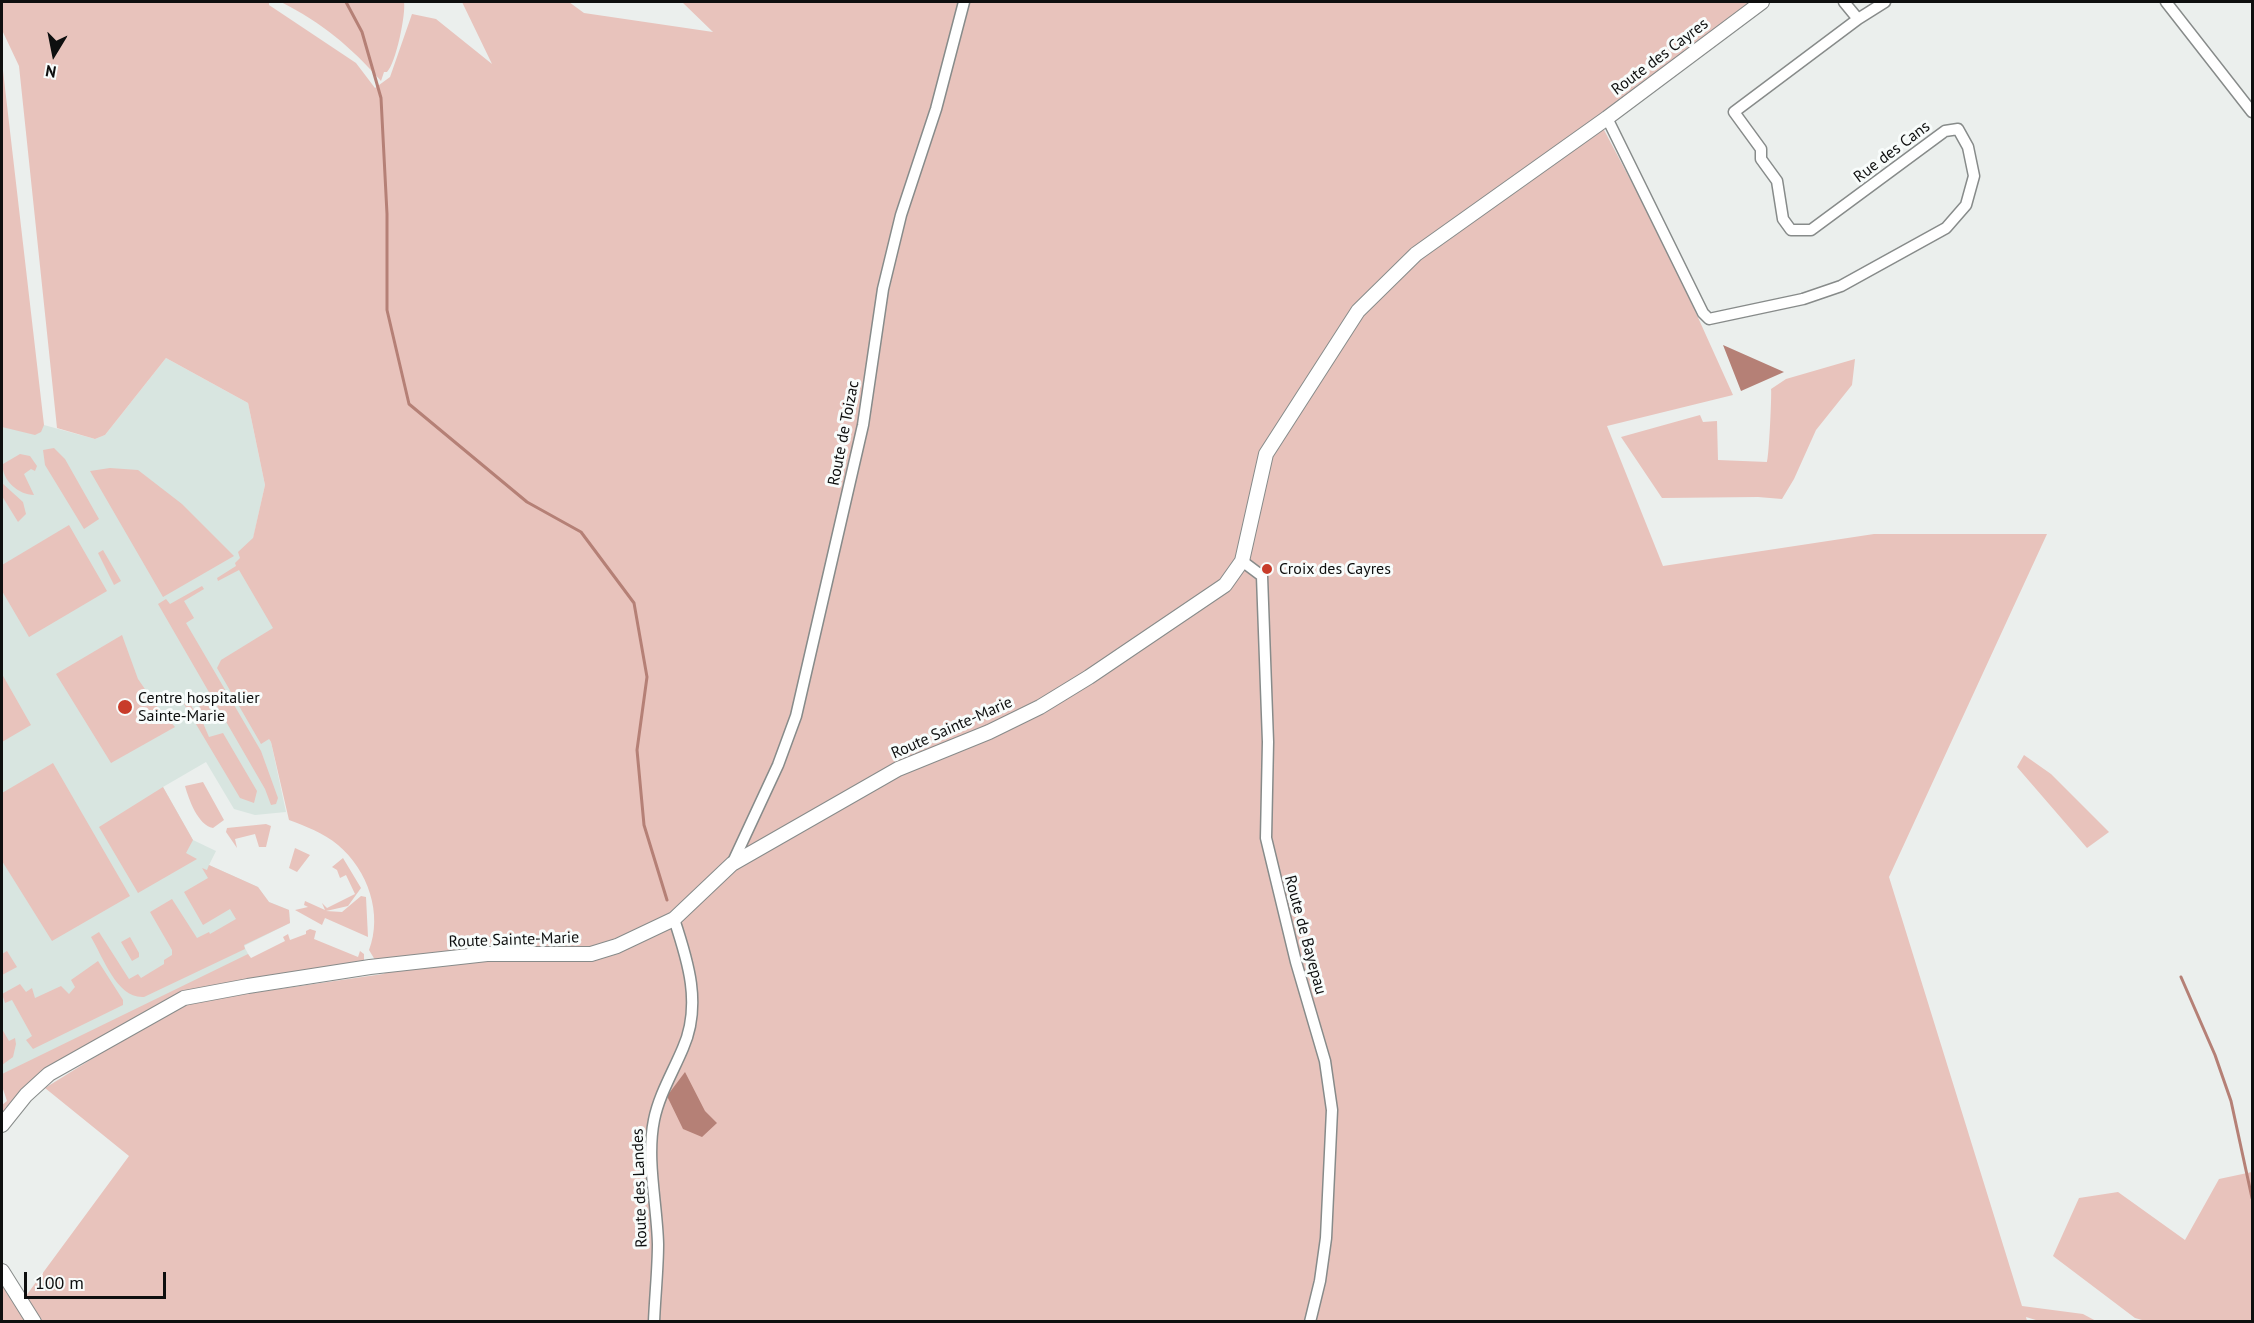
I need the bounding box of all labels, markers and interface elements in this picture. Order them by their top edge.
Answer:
street label: Route des Cayres [1608,14,1712,100]
north arrow [24,24,84,84]
text: N [44,61,58,82]
street label: Rue des Cans [1850,117,1934,187]
street label: Route de Toizac [824,379,864,487]
place label: Croix des Cayres [1279,559,1391,579]
marker: Croix des Cayres [1260,562,1274,576]
place label: Centre hospitalier Sainte-Marie [138,688,260,726]
street label: Route Sainte-Marie [888,693,1016,763]
marker: Centre hospitalier Sainte-Marie [116,698,134,716]
street label: Route de Bayepau [1280,873,1330,997]
street label: Route Sainte-Marie [448,928,580,952]
street label: Route des Landes [628,1128,652,1248]
scale bar [27,1260,170,1298]
text: 100 m [35,1271,84,1294]

